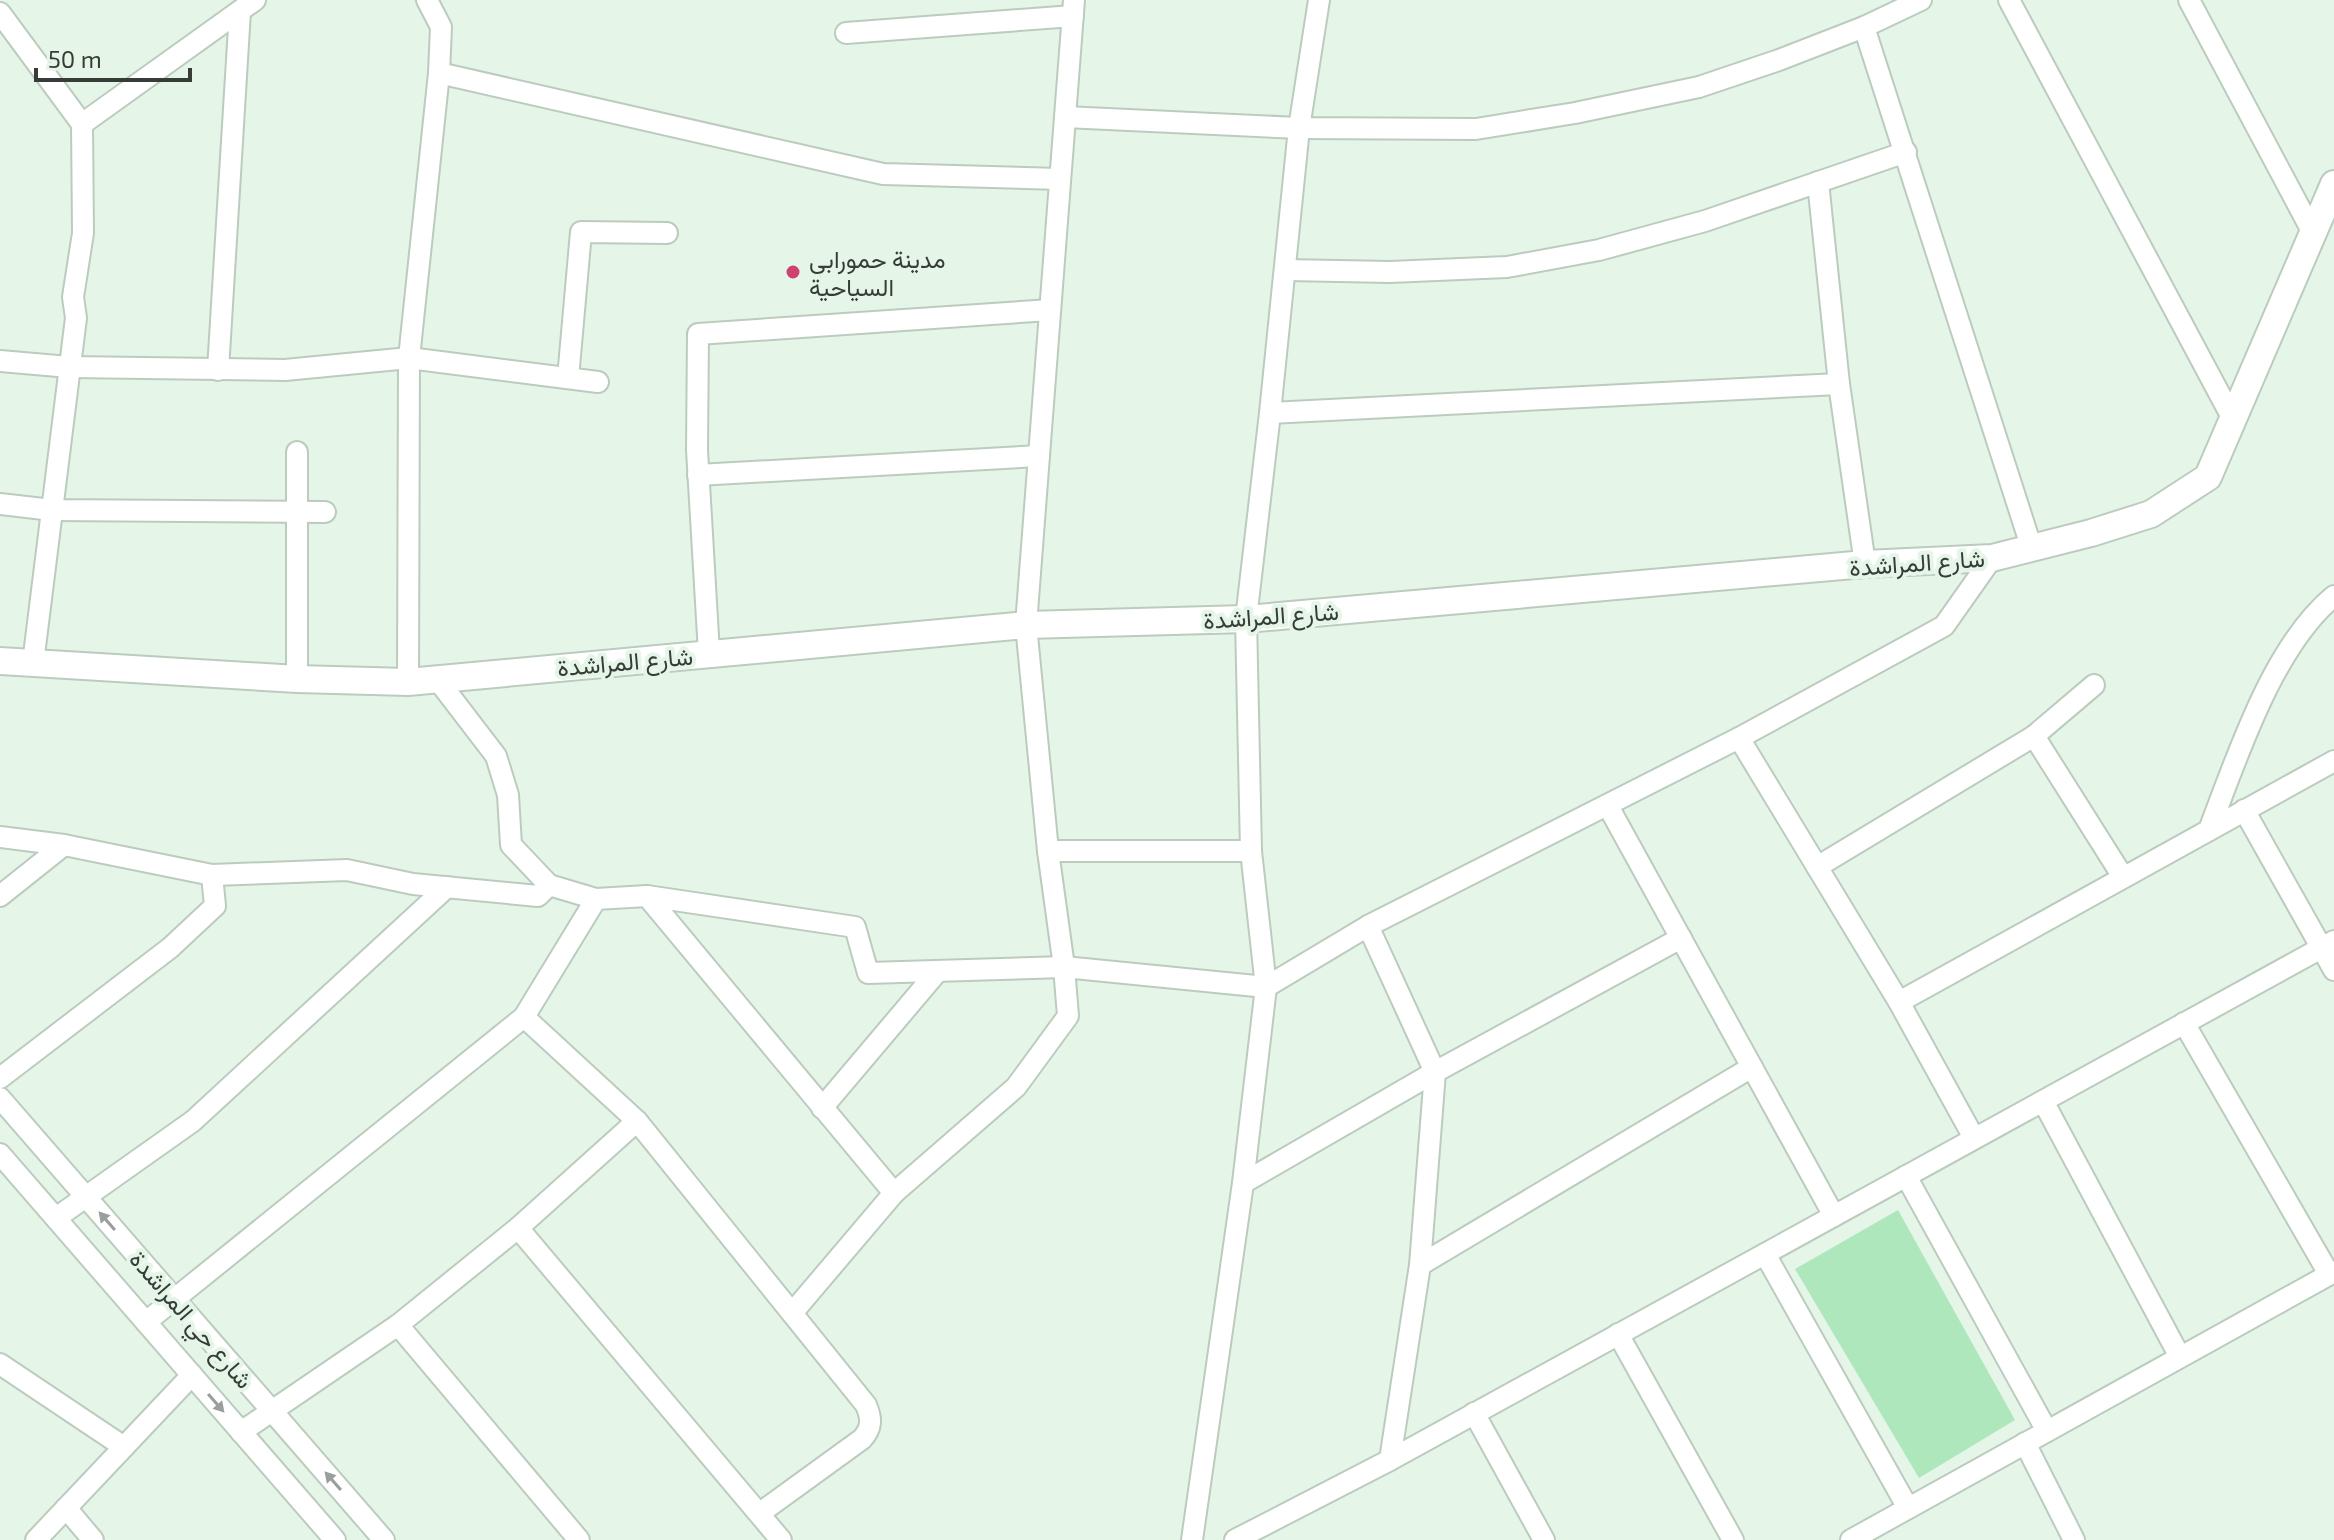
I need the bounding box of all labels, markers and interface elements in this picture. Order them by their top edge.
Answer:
scale bar [36,32,190,82]
text: 50 m [48,44,102,73]
place label: مدينة حمورابي السياحية [809,244,945,302]
marker: مدينة حمورابي السياحية [784,263,802,281]
street label: شارع المراشدة [1848,543,1986,584]
street label: شارع المراشدة [1202,596,1340,637]
street label: شارع المراشدة [556,641,694,684]
one-way arrow [99,1212,116,1232]
street label: شارع حي المراشدة [120,1244,260,1398]
one-way arrow [207,1394,225,1413]
one-way arrow [324,1471,342,1491]

